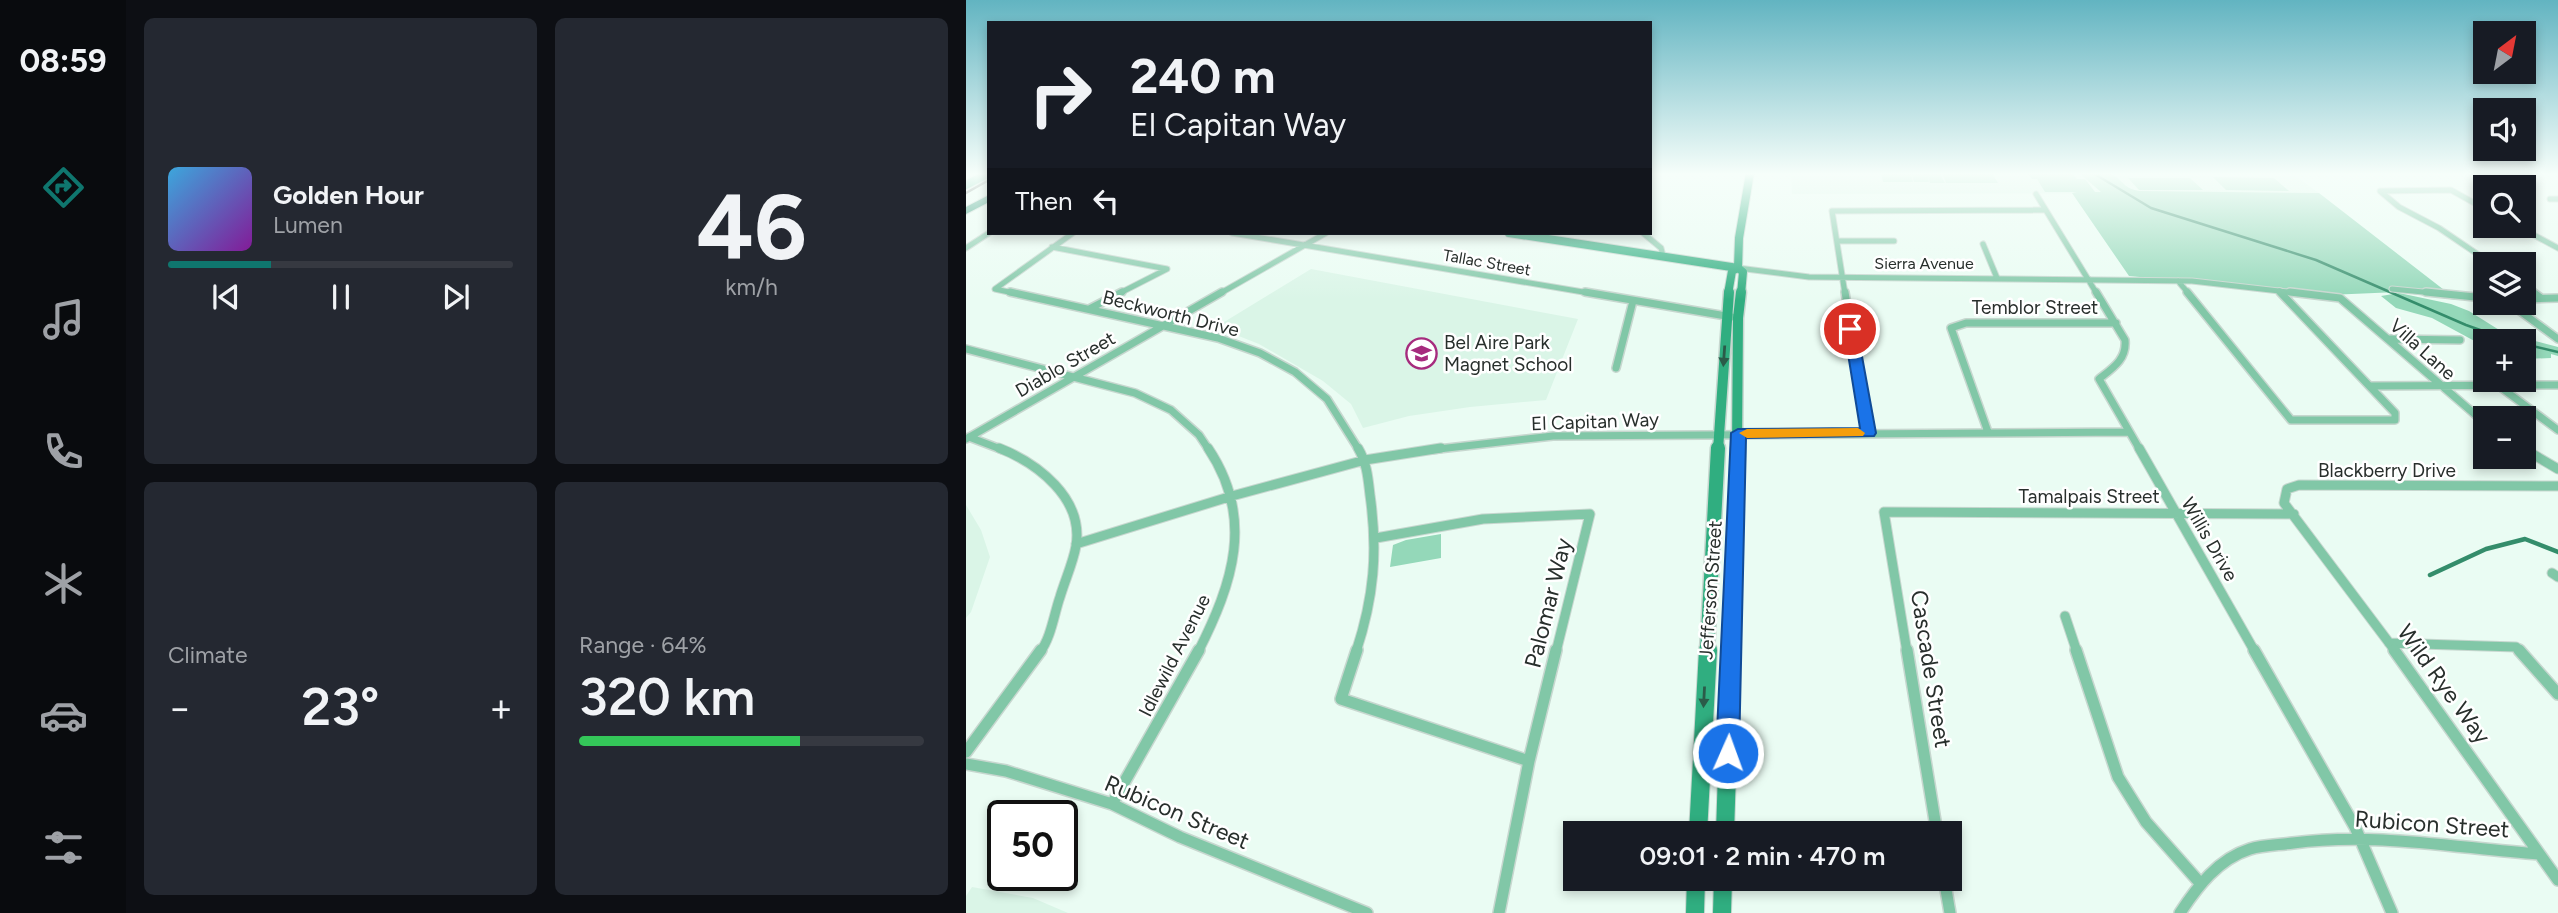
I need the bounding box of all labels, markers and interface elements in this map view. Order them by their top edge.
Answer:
north arrow [2473,21,2536,84]
map controls [2473,21,2536,469]
text: 08:59 [19,42,107,80]
text: 240 m [1130,46,1276,105]
icon: right [1015,49,1106,140]
button: sound [2473,98,2536,161]
text: El Capitan Way [1130,106,1346,144]
icon: directions [39,163,88,212]
text: 46 [696,173,807,282]
button: search [2473,175,2536,238]
text: Golden Hour [273,179,424,211]
icon: left [1087,182,1125,220]
text: Then [1015,185,1073,217]
text: Lumen [273,211,343,239]
street label: Tallac Street [1442,245,1532,280]
button: layers [2473,252,2536,315]
street label: Sierra Avenue [1874,254,1974,273]
text: km/h [725,273,778,301]
icon: previous [207,278,245,316]
icon: pause [322,278,360,316]
icon: next [437,278,475,316]
street label: Beckworth Drive [1100,285,1242,342]
icon: music [39,295,88,344]
street label: Temblor Street [1972,296,2098,319]
pin [1820,299,1880,359]
icon: arrive [1831,310,1869,348]
street label: Villa Lane [2385,314,2460,385]
street label: Diablo Street [1011,327,1119,402]
button: + [2473,329,2536,392]
place label: Bel Aire Park Magnet School [1444,331,1573,376]
school or university icon: Bel Aire Park Magnet School [1404,336,1438,370]
one-way arrow [1718,345,1729,367]
button: − [2473,406,2536,469]
street label: El Capitan Way [1531,408,1660,435]
icon: phone [39,427,88,476]
street label: Blackberry Drive [2318,459,2456,482]
street label: Tamalpais Street [2018,485,2160,508]
street label: Willis Drive [2176,493,2243,585]
street label: Jefferson Street [1694,520,1727,660]
street label: Palomar Way [1518,535,1578,671]
icon: climate [39,559,88,608]
street label: Cascade Street [1905,588,1957,750]
street label: Idlewild Avenue [1134,590,1215,720]
street label: Wild Rye Way [2391,619,2497,749]
text: Range · 64% [579,631,707,659]
text: Climate [168,641,247,669]
text: 320 km [579,666,755,728]
text: 23° [302,676,379,738]
text: − [168,685,192,731]
text: + [489,685,513,731]
one-way arrow [1698,687,1709,709]
icon: car [39,691,88,740]
position arrow [1691,716,1765,790]
street label: Rubicon Street [1100,769,1254,855]
speed limit sign: 50 [987,800,1078,891]
street label: Rubicon Street [2354,805,2510,843]
icon: filters [39,823,88,872]
text: 09:01 · 2 min · 470 m [1640,840,1886,872]

